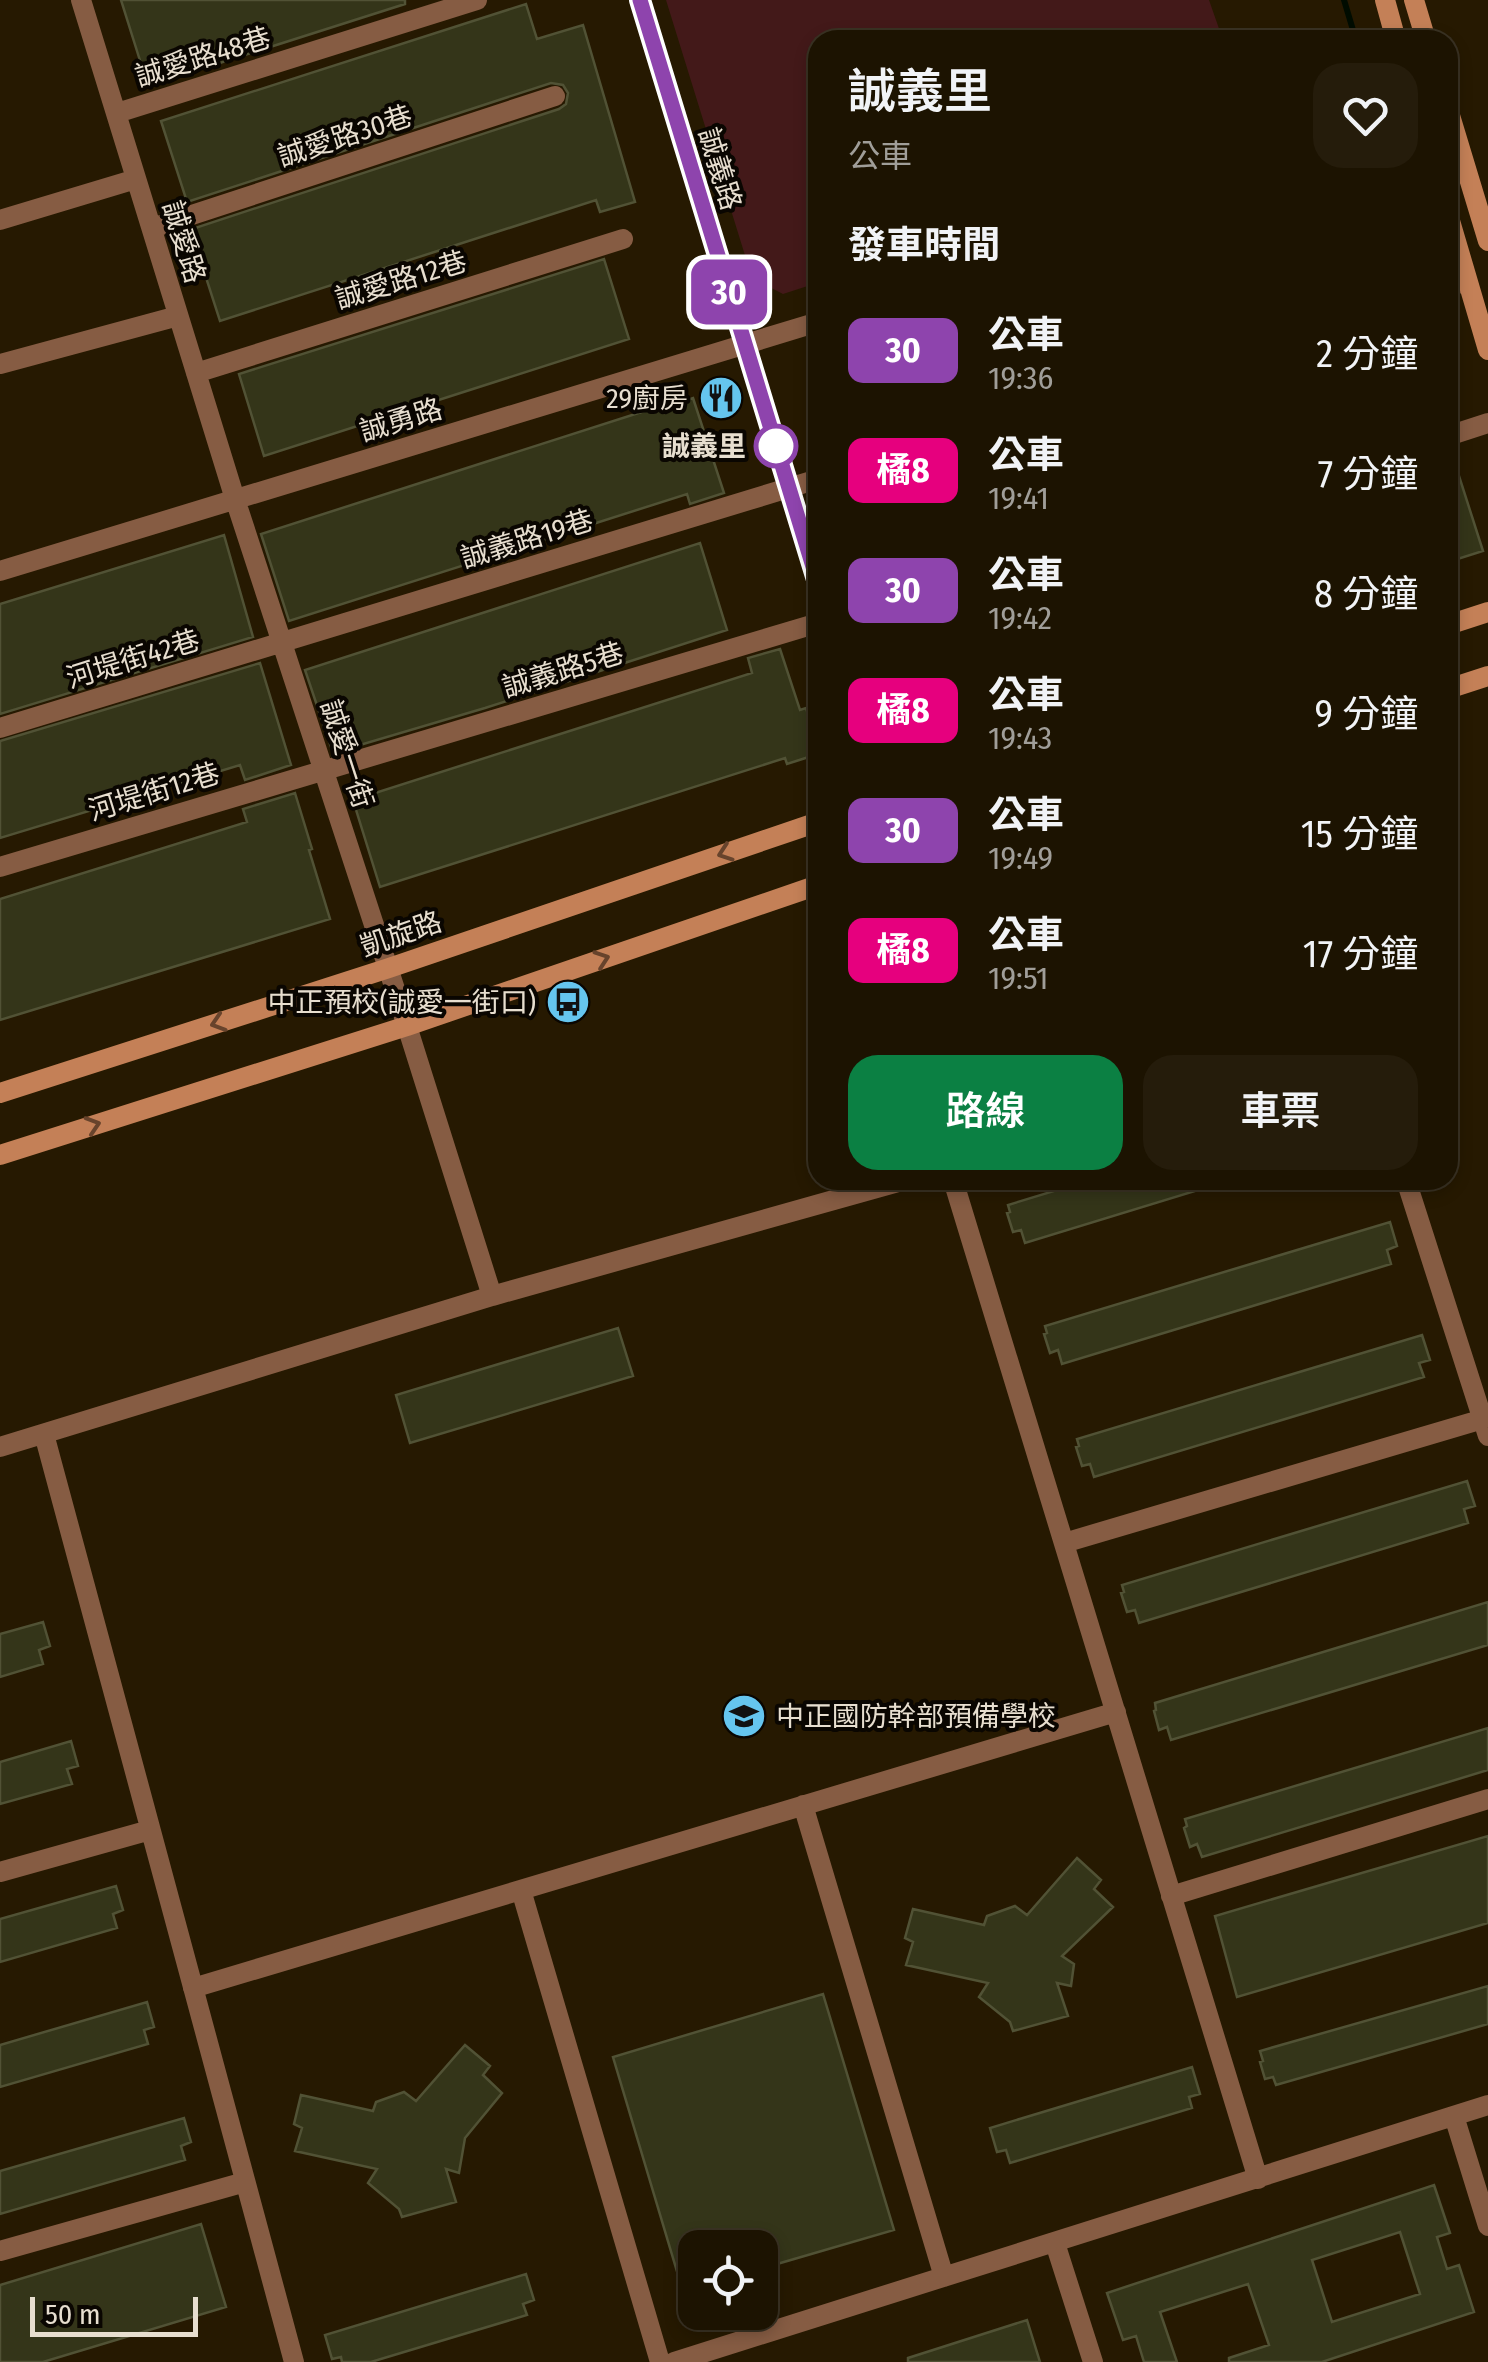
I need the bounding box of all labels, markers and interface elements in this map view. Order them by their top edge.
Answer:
street label: 誠愛路48巷 [131,21,275,93]
text: 誠義里 [848,63,992,121]
button: heart [1313,63,1418,168]
street label: 誠愛路30巷 [274,99,416,173]
street label: 誠義路 [692,124,748,214]
text: 公車 [848,137,912,175]
street label: 誠愛路 [156,197,212,287]
text: 發車時間 [848,222,1000,268]
street label: 誠愛路12巷 [331,244,471,316]
line badge: 30 [684,260,774,324]
text: 30 [711,271,747,313]
text: 公車 [988,312,1064,358]
text: 30 [885,329,921,371]
text: 2 分鐘 [1316,331,1418,377]
text: 19:36 [988,359,1053,397]
restaurant icon: 29廚房 [698,375,744,421]
place label: 29廚房 [606,382,688,415]
street label: 誠勇路 [356,392,446,448]
marker: 誠義里 [755,425,797,467]
place label: 誠義里 [662,430,746,463]
text: 公車 [988,432,1064,478]
text: 橘8 [876,449,930,491]
text: 7 分鐘 [1318,451,1418,497]
text: 19:41 [988,479,1049,517]
street label: 誠義路19巷 [457,503,597,575]
text: 公車 [988,552,1064,598]
text: 30 [885,569,921,611]
text: 8 分鐘 [1314,571,1418,617]
text: 19:42 [988,599,1052,637]
street label: 河堤街42巷 [62,623,204,695]
street label: 誠義路5巷 [498,636,628,704]
text: 公車 [988,672,1064,718]
text: 橘8 [876,689,930,731]
text: 9 分鐘 [1315,691,1418,737]
street label: 誠愛一街 [314,696,380,812]
text: 19:43 [988,719,1052,757]
street label: 河堤街12巷 [84,756,224,828]
text: 公車 [988,792,1064,838]
text: 30 [885,809,921,851]
text: 15 分鐘 [1301,811,1418,857]
text: 19:49 [988,839,1053,877]
one-way arrow [718,842,735,862]
street label: 凱旋路 [356,905,446,963]
text: 公車 [988,912,1064,958]
text: 橘8 [876,929,930,971]
text: 17 分鐘 [1303,931,1418,977]
one-way arrow [592,951,609,971]
text: 19:51 [988,959,1049,997]
bus stop icon: 中正預校(誠愛一街口) [545,979,591,1025]
place label: 中正預校(誠愛一街口) [267,986,536,1019]
one-way arrow [210,1011,227,1031]
button: 路線 [848,1055,1123,1170]
button: 車票 [1143,1055,1418,1170]
one-way arrow [84,1116,101,1137]
school or university icon: 中正國防幹部預備學校 [721,1693,767,1739]
place label: 中正國防幹部預備學校 [776,1700,1056,1733]
map controls [678,2230,778,2330]
button: locate [678,2230,778,2330]
scale bar [30,2292,198,2336]
text: 50 m [45,2298,101,2331]

